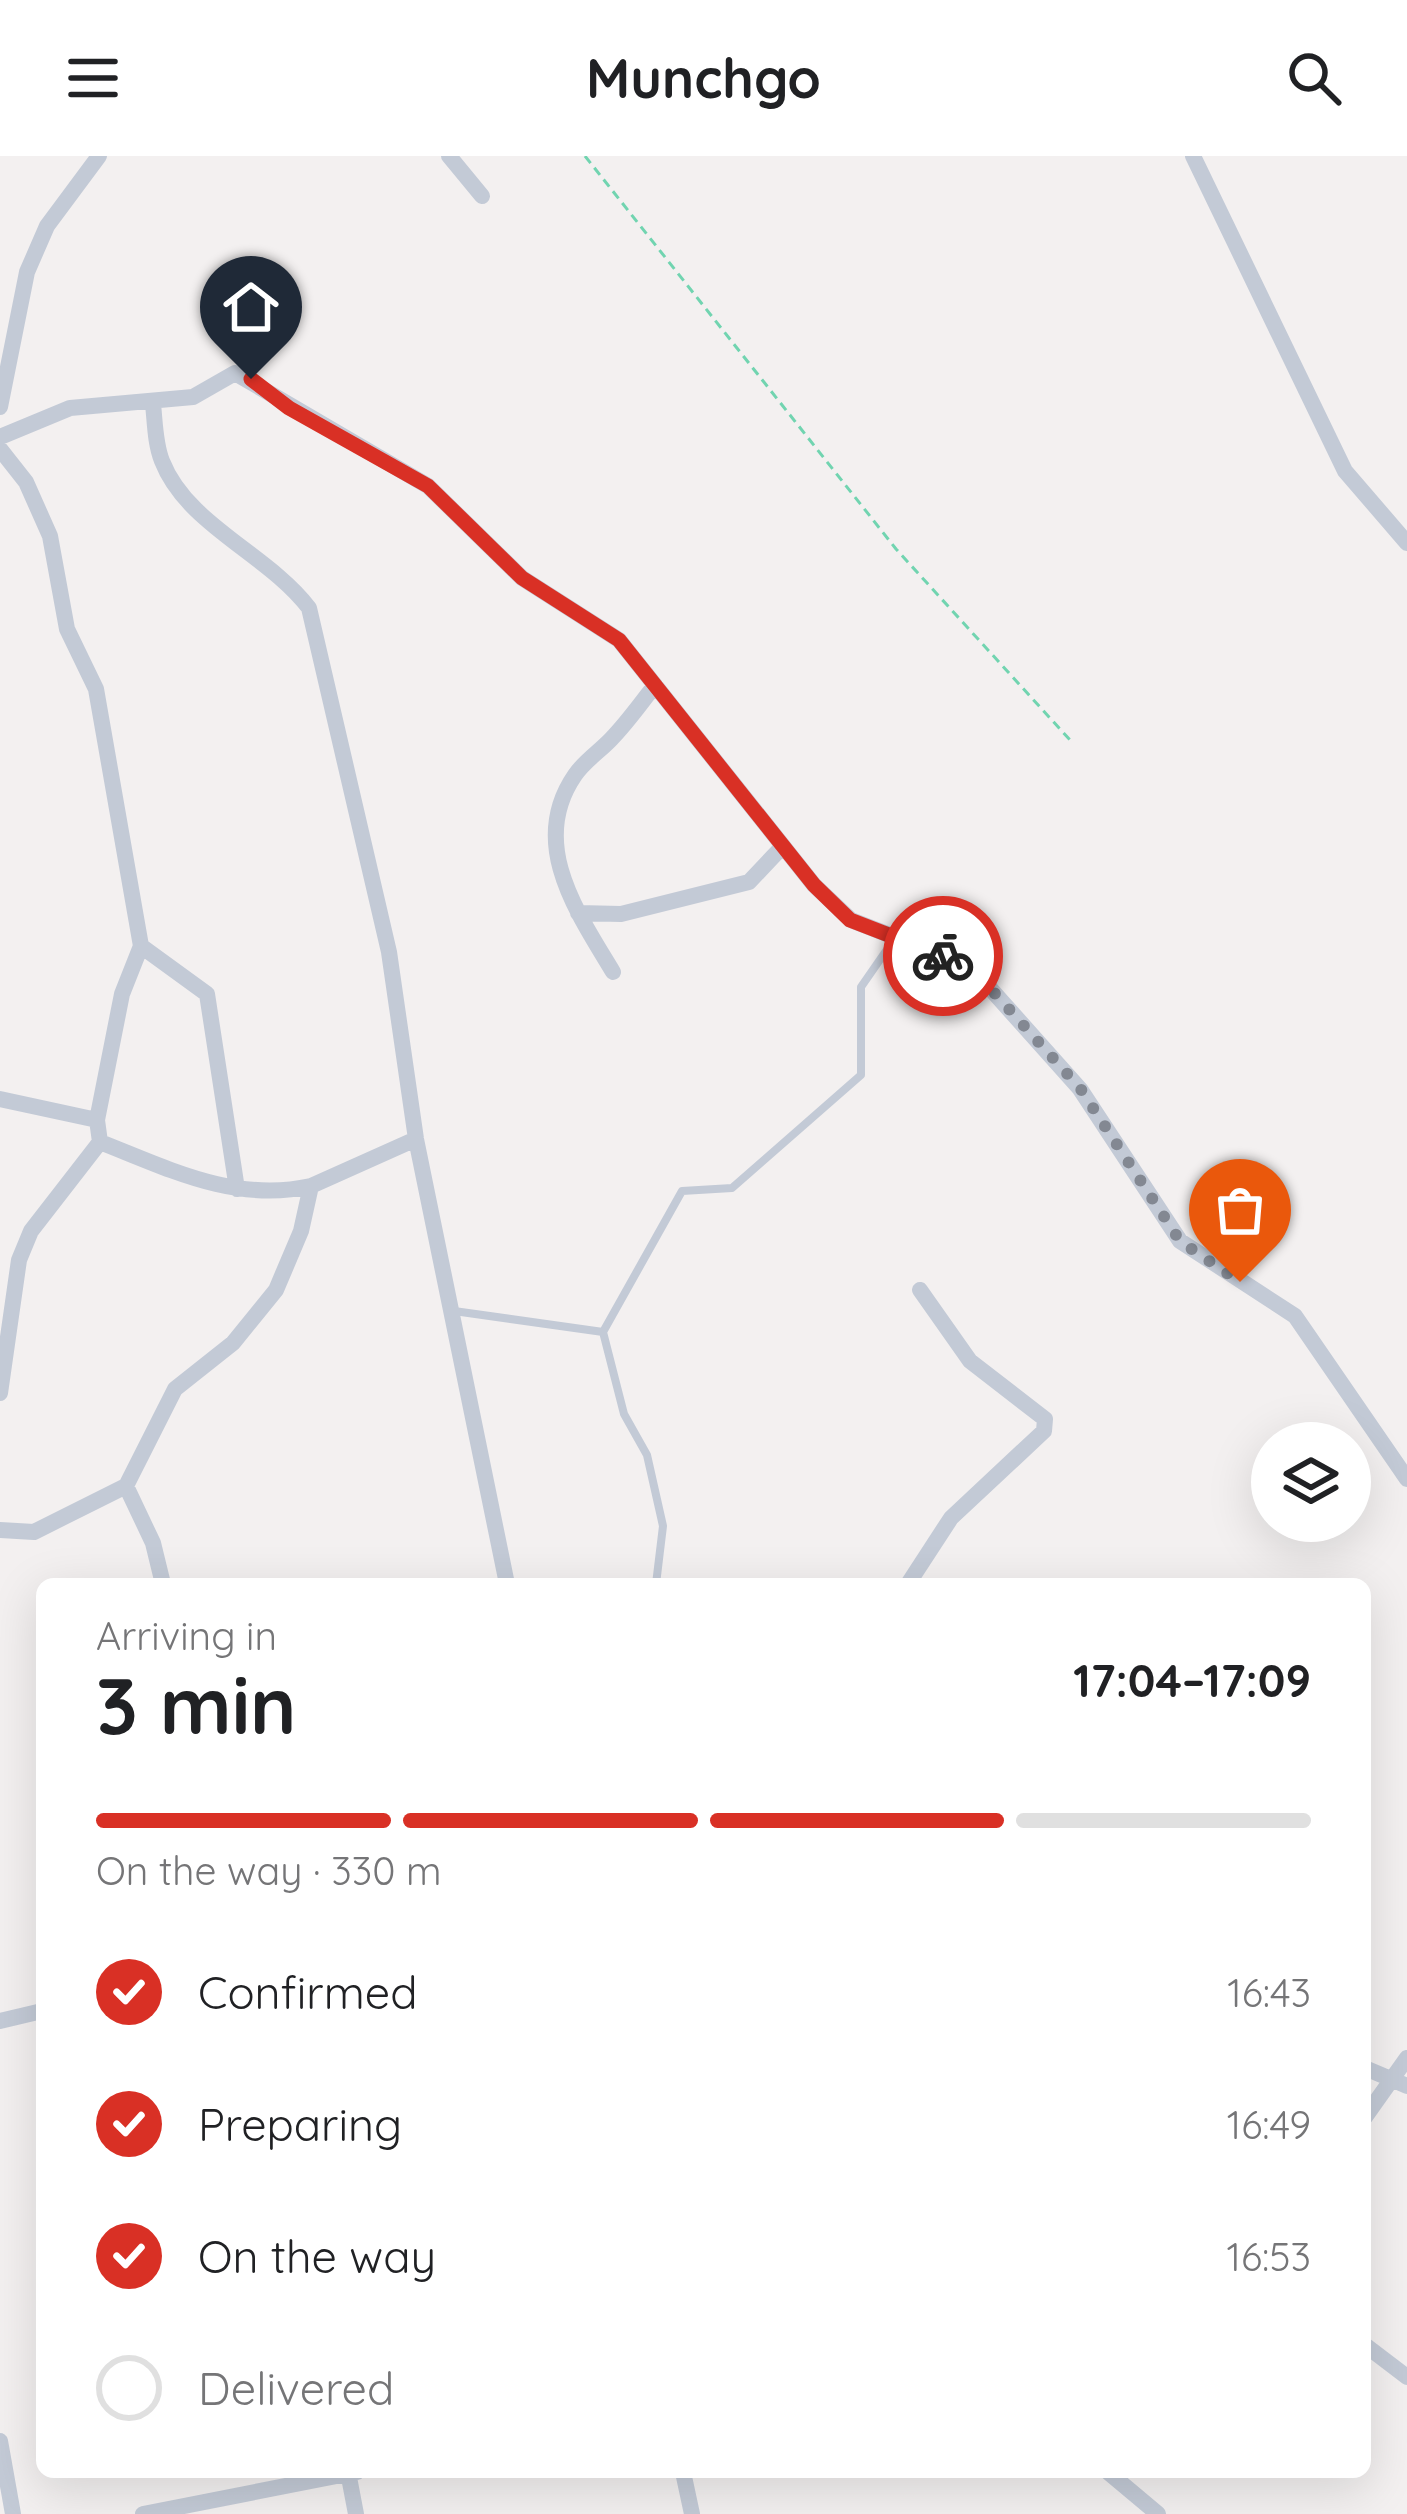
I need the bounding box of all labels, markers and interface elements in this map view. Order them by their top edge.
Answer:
text: Munchgo [586,44,821,112]
icon: menu [60,45,126,111]
icon: search [1281,45,1347,111]
pin [200,256,302,379]
icon: home [218,274,284,340]
courier [883,896,1003,1016]
icon: bike [910,923,976,989]
pin [1189,1159,1291,1282]
icon: bag [1207,1177,1273,1243]
map controls [1251,1422,1371,1542]
button: layers [1251,1422,1371,1542]
text: Arriving in [96,1611,277,1660]
text: 17:04–17:09 [1073,1652,1311,1708]
text: 3 min [96,1656,297,1754]
text: On the way · 330 m [96,1846,442,1895]
icon: check [96,1959,162,2025]
text: Confirmed [198,1964,417,2020]
text: 16:43 [1227,1968,1311,2017]
icon: check [96,2091,162,2157]
text: Preparing [198,2096,402,2152]
text: 16:49 [1227,2100,1311,2149]
icon: check [96,2223,162,2289]
text: On the way [198,2228,436,2284]
text: 16:53 [1227,2232,1311,2281]
text: Delivered [198,2360,394,2416]

